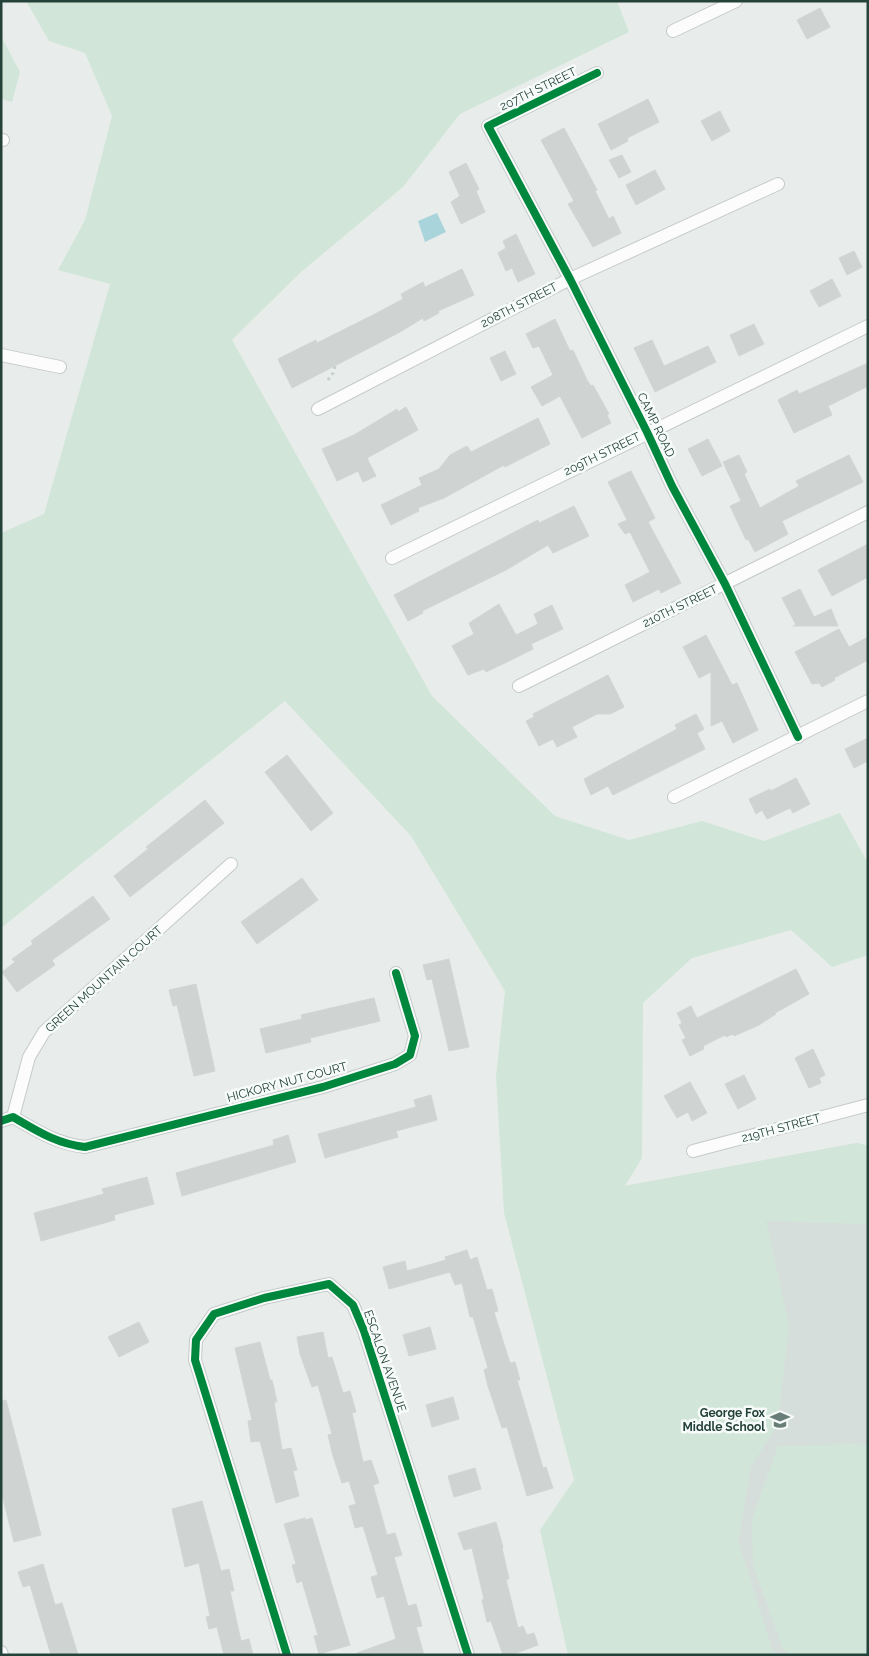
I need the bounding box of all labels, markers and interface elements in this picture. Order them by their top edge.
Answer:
street label: 207TH STREET [497,64,579,114]
street label: 208TH STREET [478,279,560,330]
street label: CAMP ROAD [634,390,678,460]
street label: 209TH STREET [561,429,643,479]
street label: 210TH STREET [640,582,720,630]
street label: GREEN MOUNTAIN COURT [43,922,166,1035]
street label: HICKORY NUT COURT [225,1059,349,1105]
street label: 219TH STREET [740,1111,823,1145]
street label: ESCALON AVENUE [361,1308,409,1414]
place label: George Fox Middle School [682,1406,766,1434]
school or university icon: George Fox Middle School [769,1409,791,1431]

